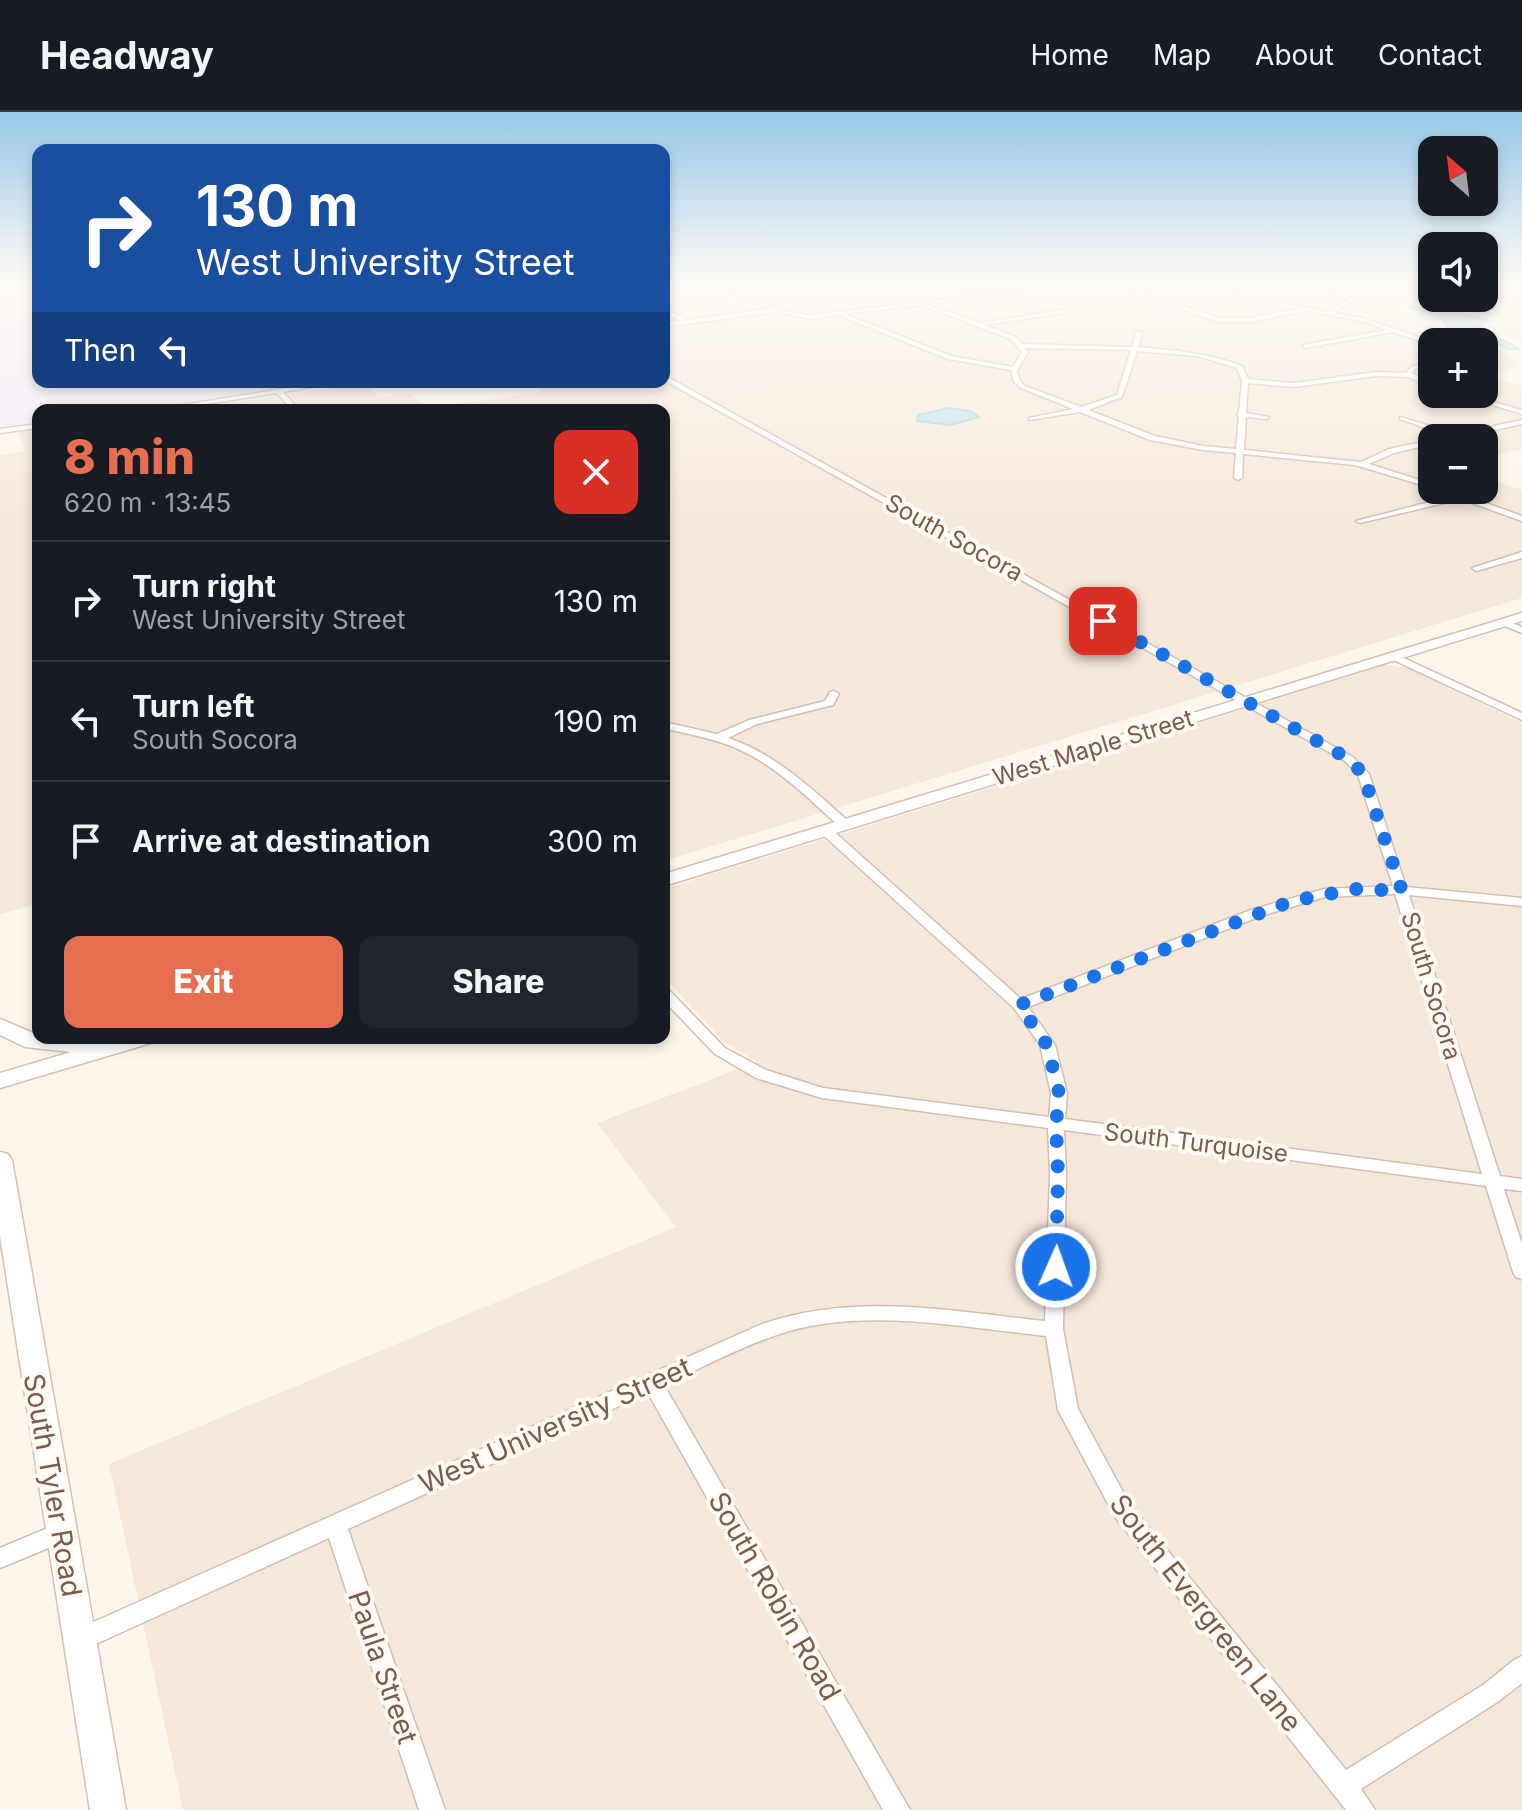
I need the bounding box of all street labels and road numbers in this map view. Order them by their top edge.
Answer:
street label: South Socora [880,488,1028,587]
street label: West Maple Street [989,703,1197,792]
street label: South Socora [1395,908,1468,1063]
street label: South Turquoise [1102,1117,1290,1168]
street label: West University Street [414,1350,696,1500]
street label: South Tyler Road [17,1371,89,1599]
street label: South Robin Road [701,1486,849,1706]
street label: South Evergreen Lane [1103,1487,1309,1739]
street label: Paula Street [341,1586,425,1748]

